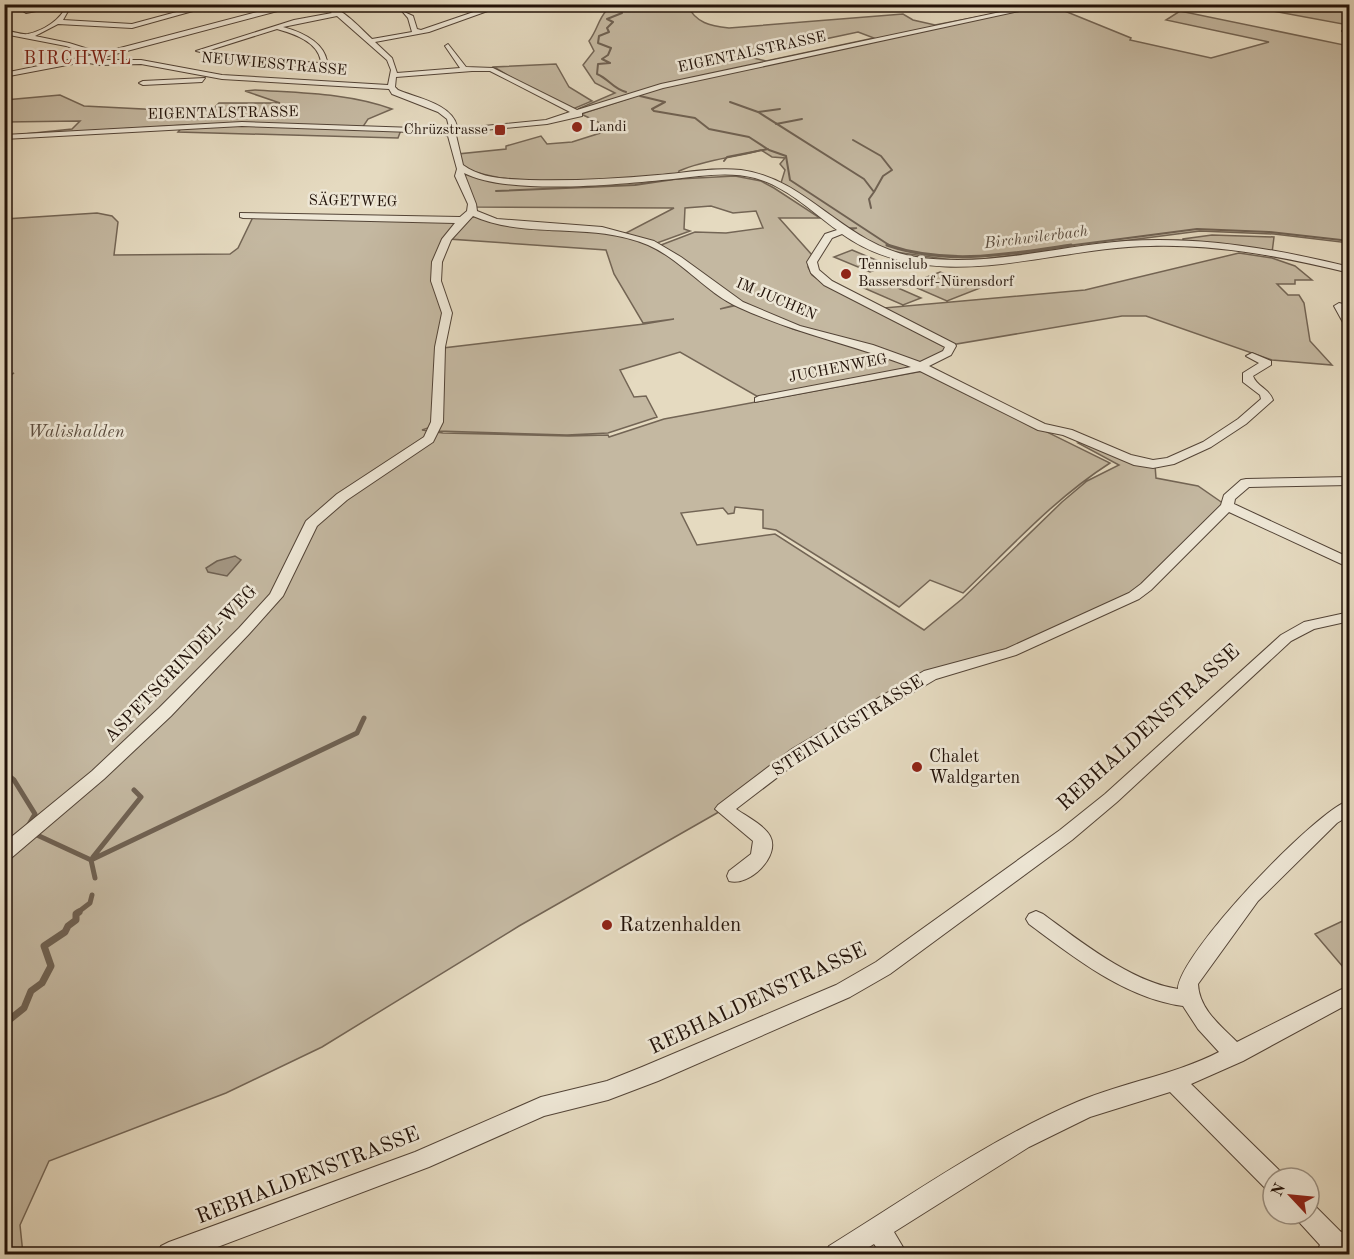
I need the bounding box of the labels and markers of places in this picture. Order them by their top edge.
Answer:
marker: Landi [570,120,584,134]
place label: Landi [589,120,626,135]
place label: Chrüzstrasse [404,123,488,138]
marker: Chrüzstrasse [493,123,507,137]
place label: Tennisclub Bassersdorf-Nürensdorf [858,258,1015,290]
marker: Tennisclub Bassersdorf-Nürensdorf [839,267,853,281]
place label: Chalet Waldgarten [929,748,1021,787]
marker: Chalet Waldgarten [910,760,924,774]
place label: Ratzenhalden [619,915,741,936]
marker: Ratzenhalden [600,918,614,932]

